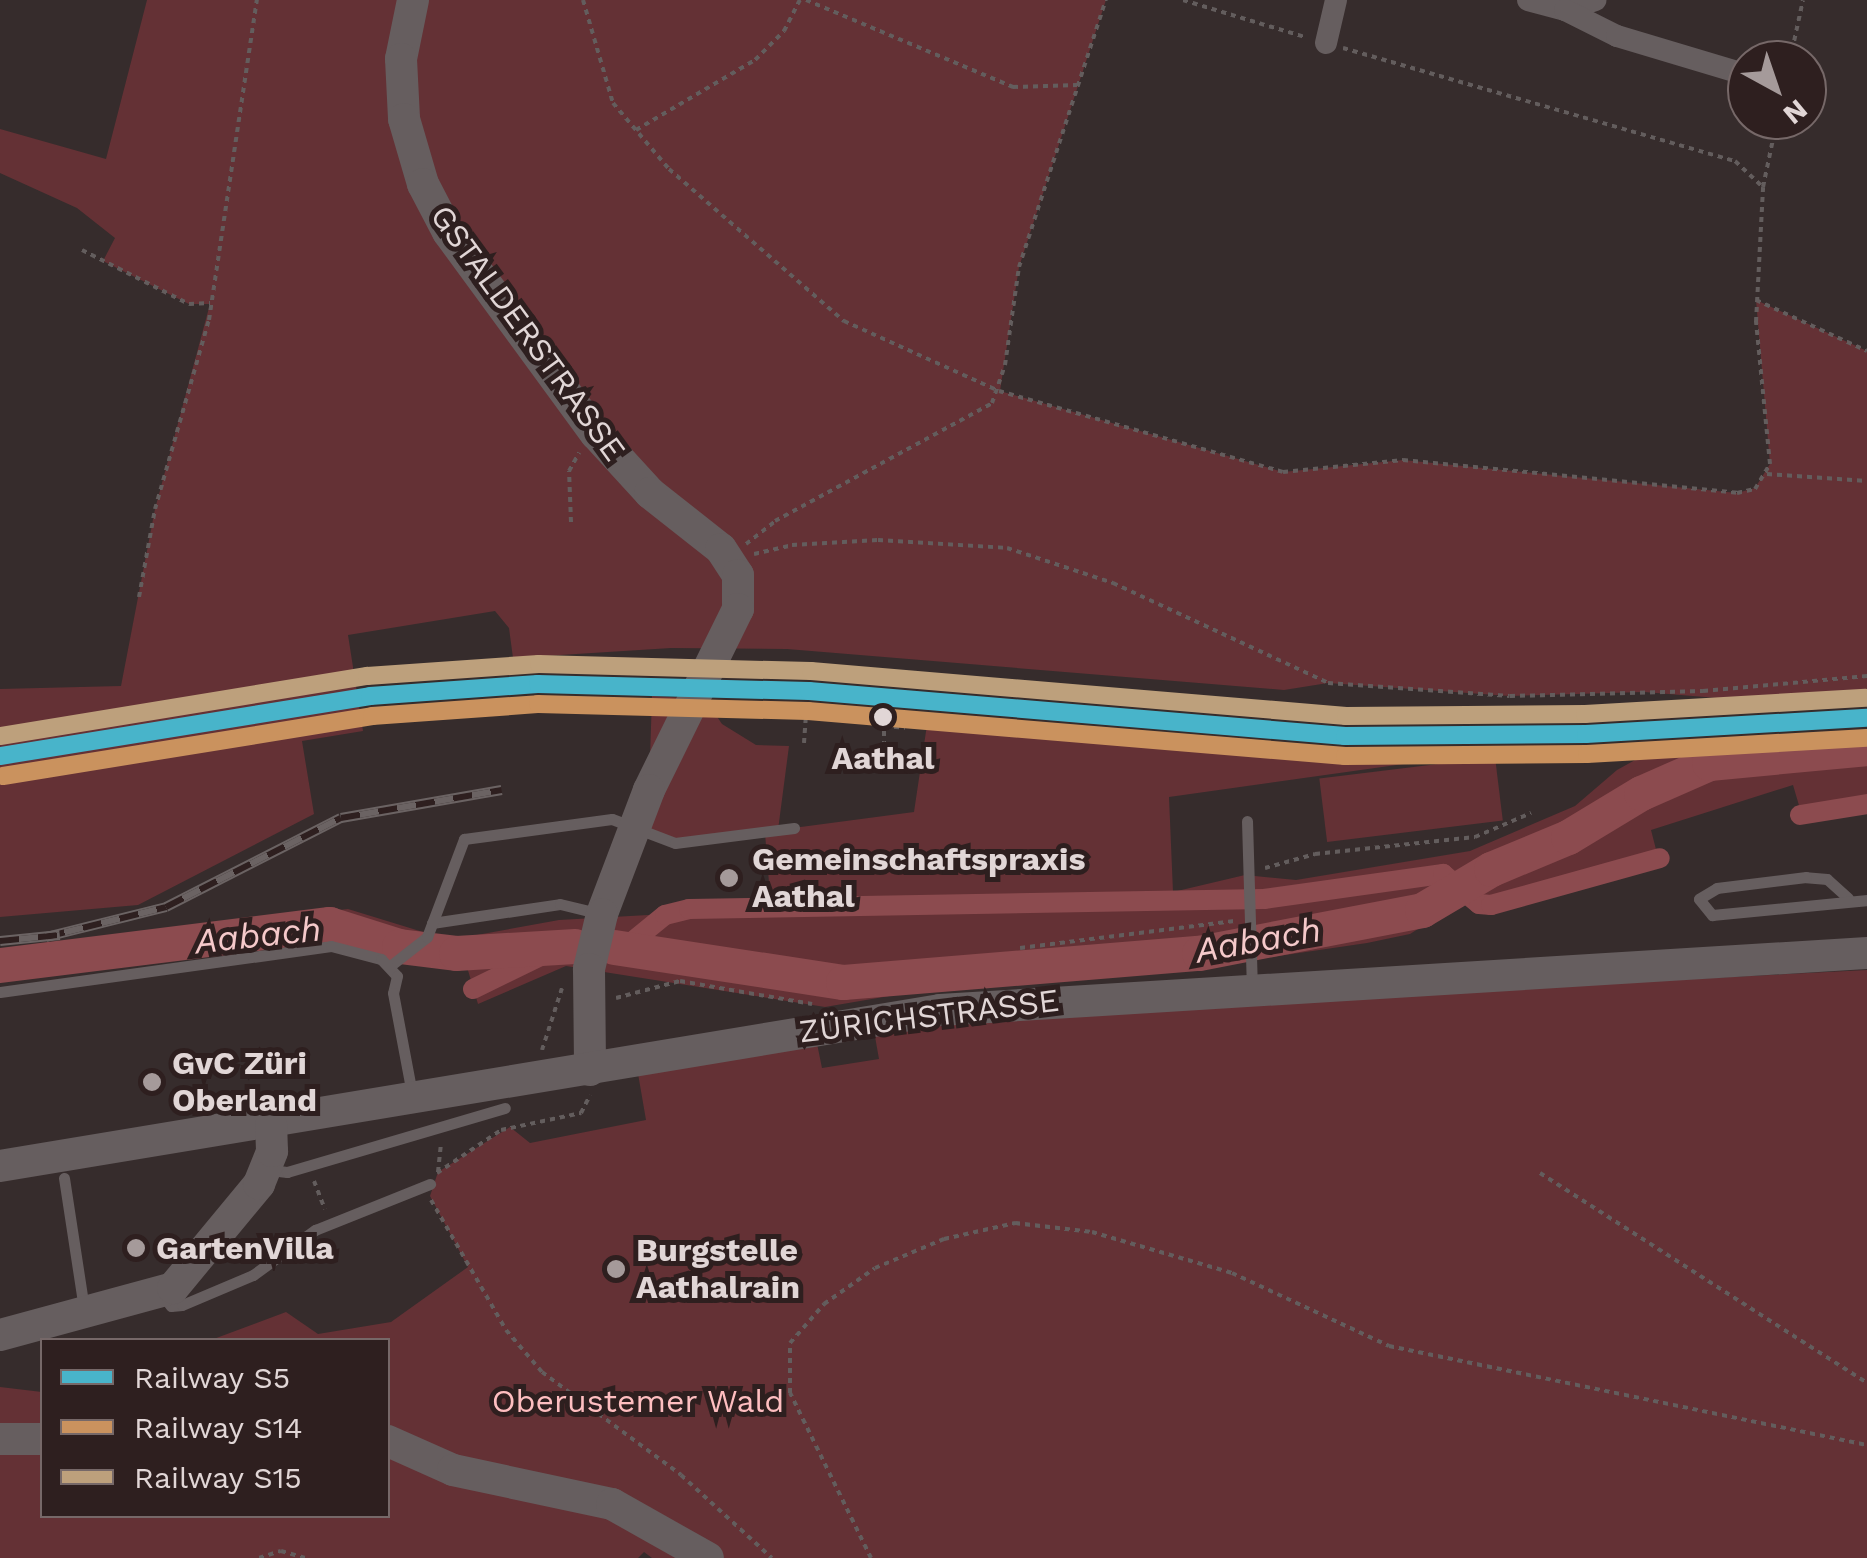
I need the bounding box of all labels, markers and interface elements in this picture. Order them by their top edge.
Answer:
north arrow [1727,40,1827,140]
text: N [1777,93,1814,131]
street label: GSTALDERSTRASSE [422,198,634,468]
marker: Aathal [866,700,900,734]
place label: Aathal [832,739,934,777]
place label: Gemeinschaftspraxis Aathal [752,841,1085,916]
marker: Gemeinschaftspraxis Aathal [716,865,742,891]
water label: Aabach [193,907,323,963]
water label: Aabach [1192,908,1324,972]
street label: ZÜRICHSTRASSE [797,981,1061,1051]
place label: GvC Züri Oberland [172,1045,317,1120]
marker: GvC Züri Oberland [141,1071,163,1093]
place label: GartenVilla [156,1229,334,1267]
place label: Burgstelle Aathalrain [636,1232,800,1307]
marker: GartenVilla [125,1237,147,1259]
marker: Burgstelle Aathalrain [605,1258,627,1280]
legend [40,1338,390,1518]
text: Railway S5 [134,1360,290,1395]
park label: Oberustemer Wald [491,1382,785,1420]
text: Railway S14 [134,1410,303,1445]
text: Railway S15 [134,1460,302,1495]

